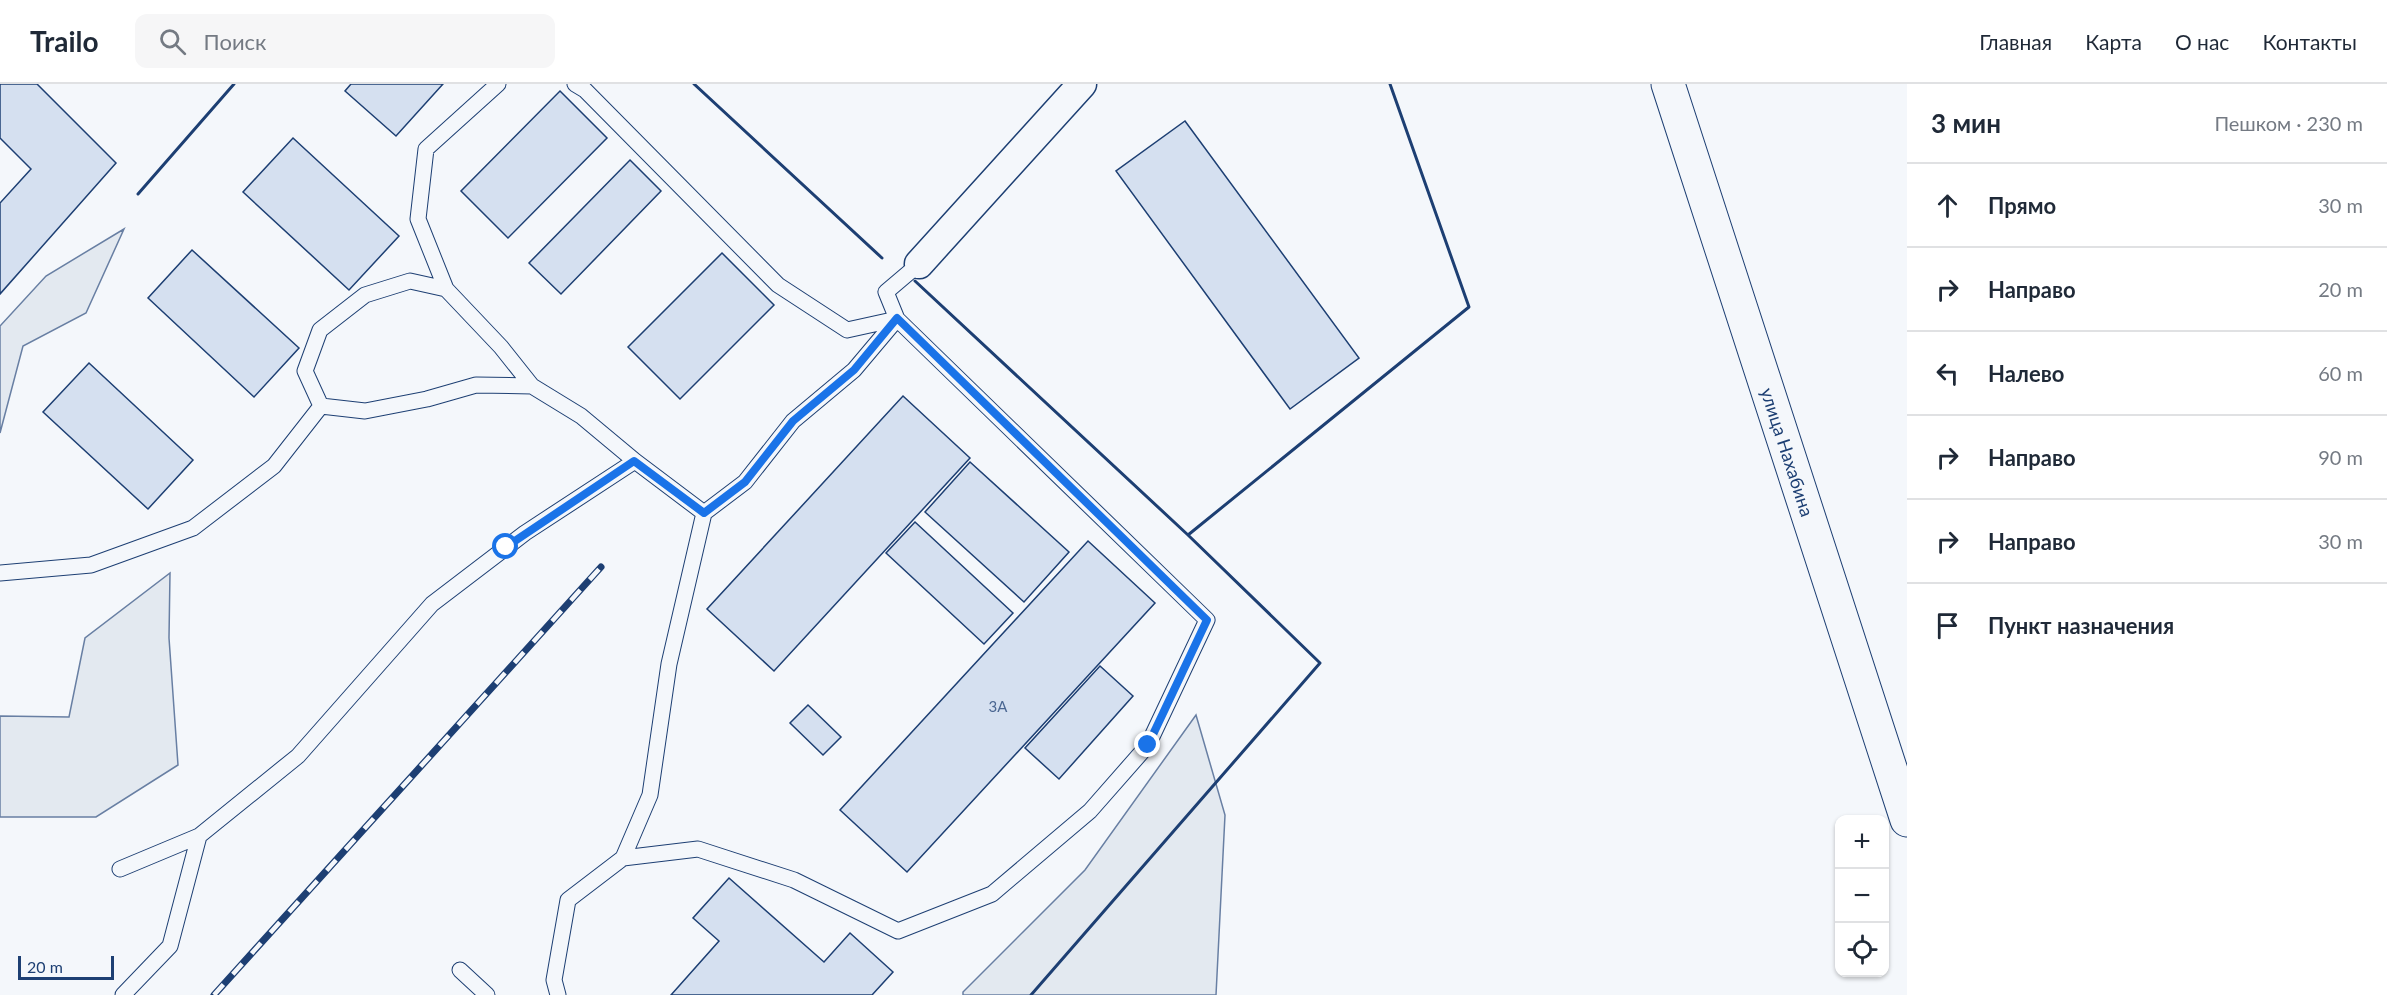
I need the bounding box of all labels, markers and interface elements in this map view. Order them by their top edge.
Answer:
search box [135,14,555,68]
text: Trailo [30,24,99,58]
icon: search [156,25,189,58]
text: Поиск [204,28,266,55]
text: Главная [1979,29,2052,54]
text: Карта [2085,29,2142,54]
text: О нас [2175,29,2229,54]
text: Контакты [2262,29,2357,54]
text: 3 мин [1931,107,2001,139]
text: Пешком · 230 m [2214,111,2363,135]
icon: ahead [1931,189,1964,222]
text: Прямо [1988,192,2056,219]
text: 30 m [2318,193,2363,217]
icon: right [1931,273,1964,306]
text: Направо [1988,276,2076,303]
text: 20 m [2318,277,2363,301]
icon: left [1931,357,1964,390]
text: Налево [1988,360,2064,387]
text: 60 m [2318,361,2363,385]
street label: улица Нахабина [1756,385,1819,519]
icon: right [1931,441,1964,474]
text: Направо [1988,444,2076,471]
text: 90 m [2318,445,2363,469]
icon: right [1931,525,1964,558]
text: Направо [1988,528,2076,555]
text: 30 m [2318,529,2363,553]
route start [492,533,518,559]
icon: arrive [1931,609,1964,642]
text: Пункт назначения [1988,612,2174,639]
house number: 3А [989,697,1008,715]
route end [1134,731,1160,757]
map controls [1835,815,1889,977]
button: + [1835,815,1889,869]
button: − [1835,869,1889,923]
button: locate [1835,923,1889,977]
scale bar [18,953,114,980]
text: 20 m [27,957,63,976]

